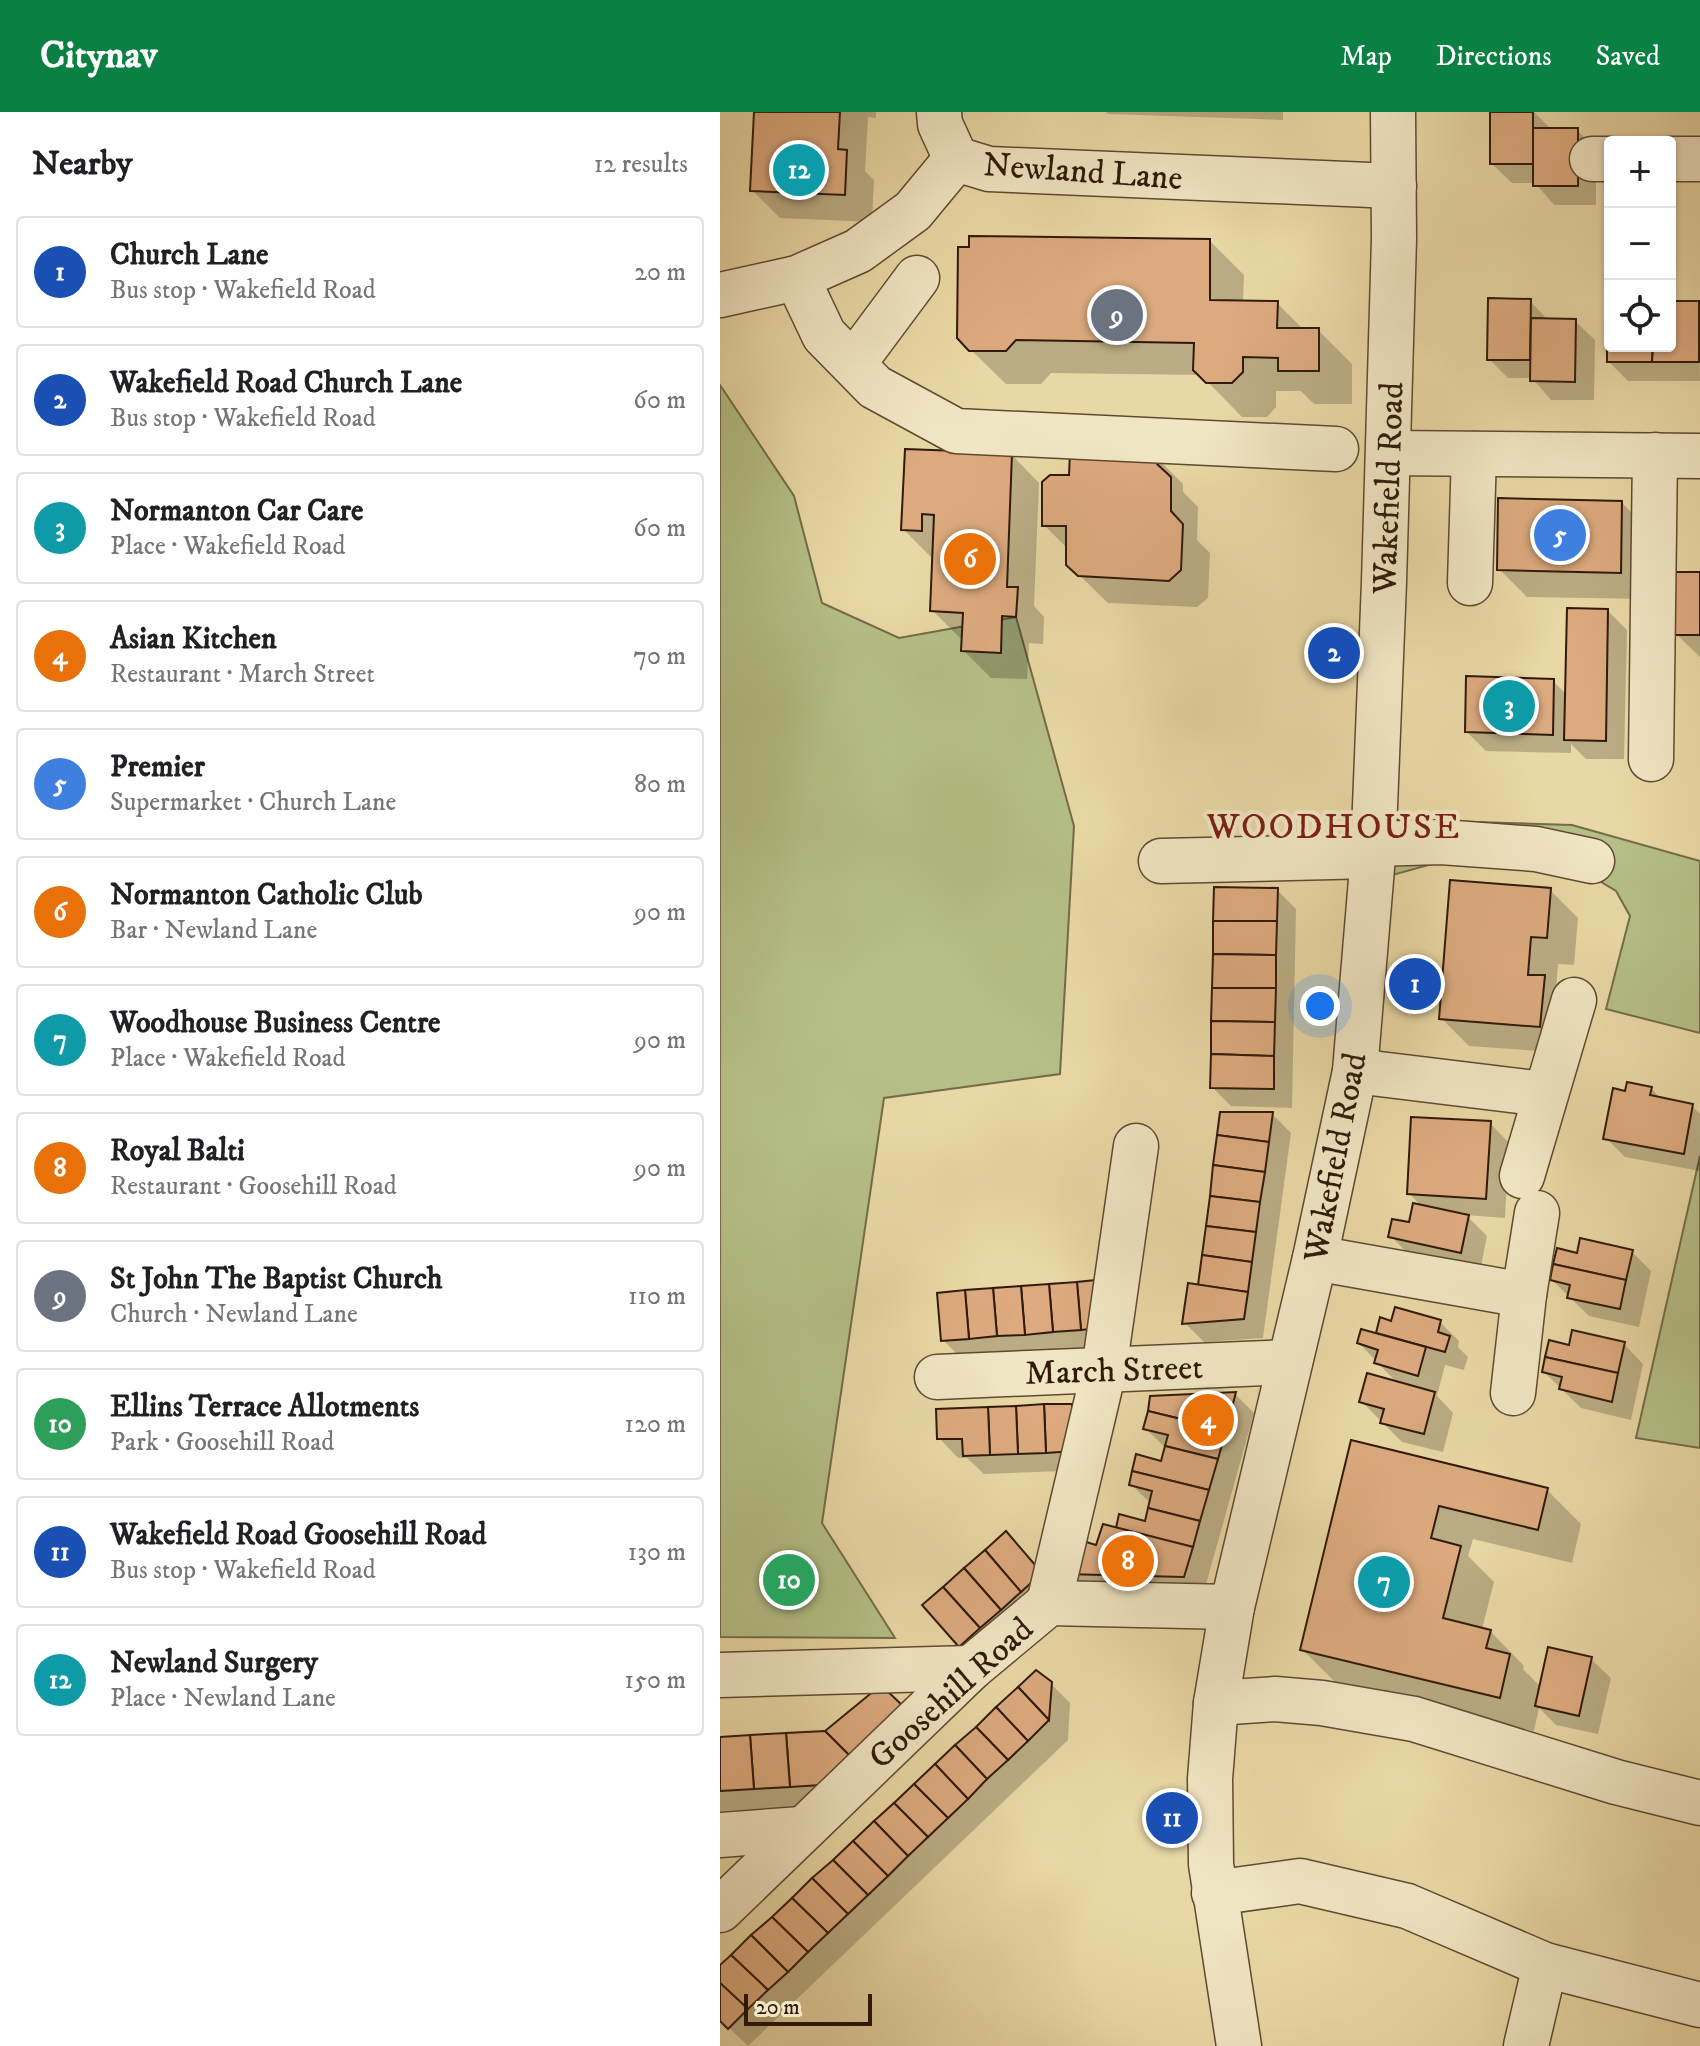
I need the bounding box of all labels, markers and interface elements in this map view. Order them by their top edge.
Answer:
text: Citynav [40,32,158,80]
text: Map [1340,39,1392,74]
text: Directions [1436,39,1552,74]
text: Saved [1596,39,1660,74]
map controls [1604,136,1676,352]
button: + [1604,136,1676,208]
pin: 12 [773,140,825,200]
text: Nearby [32,143,133,185]
street label: Newland Lane [982,144,1184,200]
text: 12 results [594,148,688,181]
button: − [1604,208,1676,280]
text: Church Lane [110,237,269,274]
text: 1 [55,256,65,289]
text: 20 m [634,256,686,289]
text: Bus stop · Wakefield Road [110,274,376,307]
button: locate [1604,280,1676,352]
pin: 9 [1091,285,1143,345]
text: Wakefield Road Church Lane [110,365,462,402]
street label: Wakefield Road [1364,381,1414,596]
text: 2 [54,384,66,417]
text: 60 m [633,384,686,417]
text: Bus stop · Wakefield Road [110,402,376,435]
text: Normanton Car Care [110,493,363,530]
pin: 5 [1534,505,1586,565]
text: 3 [55,512,65,545]
text: 60 m [633,512,686,545]
pin: 6 [944,529,996,589]
text: Place · Wakefield Road [110,530,346,563]
text: Asian Kitchen [110,621,277,658]
pin: 2 [1308,623,1360,683]
text: 4 [53,640,67,673]
text: 70 m [633,640,686,673]
text: Restaurant · March Street [110,658,375,691]
pin: 3 [1483,676,1535,736]
text: Premier [110,749,205,786]
text: 5 [54,768,66,801]
text: 80 m [634,768,686,801]
text: Supermarket · Church Lane [110,786,396,819]
district label: WOODHOUSE [1206,805,1461,850]
text: Normanton Catholic Club [110,877,423,914]
text: 6 [53,896,67,929]
text: 90 m [634,896,686,929]
text: Bar · Newland Lane [110,914,317,947]
pin: 1 [1389,954,1441,1014]
your location [1300,986,1340,1026]
text: Woodhouse Business Centre [110,1005,441,1042]
text: 7 [53,1024,67,1057]
text: 90 m [634,1024,686,1057]
text: Place · Wakefield Road [110,1042,346,1075]
street label: Wakefield Road [1295,1049,1377,1267]
text: Royal Balti [110,1133,245,1170]
text: 8 [53,1152,67,1185]
text: 90 m [634,1152,686,1185]
text: Restaurant · Goosehill Road [110,1170,397,1203]
text: St John The Baptist Church [110,1261,443,1298]
text: 9 [54,1280,66,1313]
text: 110 m [628,1280,686,1313]
text: Church · Newland Lane [110,1298,358,1331]
street label: March Street [1024,1347,1204,1395]
text: Ellins Terrace Allotments [110,1389,419,1426]
pin: 4 [1182,1390,1234,1450]
text: 10 [48,1408,72,1441]
text: 120 m [625,1408,686,1441]
text: Park · Goosehill Road [110,1426,334,1459]
text: Wakefield Road Goosehill Road [110,1517,486,1554]
pin: 8 [1102,1531,1154,1591]
text: 11 [50,1536,70,1569]
text: 130 m [628,1536,686,1569]
pin: 10 [763,1550,815,1610]
pin: 7 [1358,1552,1410,1612]
text: Bus stop · Wakefield Road [110,1554,376,1587]
street label: Goosehill Road [860,1609,1042,1778]
text: Newland Surgery [110,1645,318,1682]
text: 12 [49,1664,71,1697]
text: 150 m [625,1664,686,1697]
text: Place · Newland Lane [110,1682,336,1715]
pin: 11 [1146,1788,1198,1848]
scale bar [744,1990,872,2026]
text: 20 m [756,1994,800,2021]

